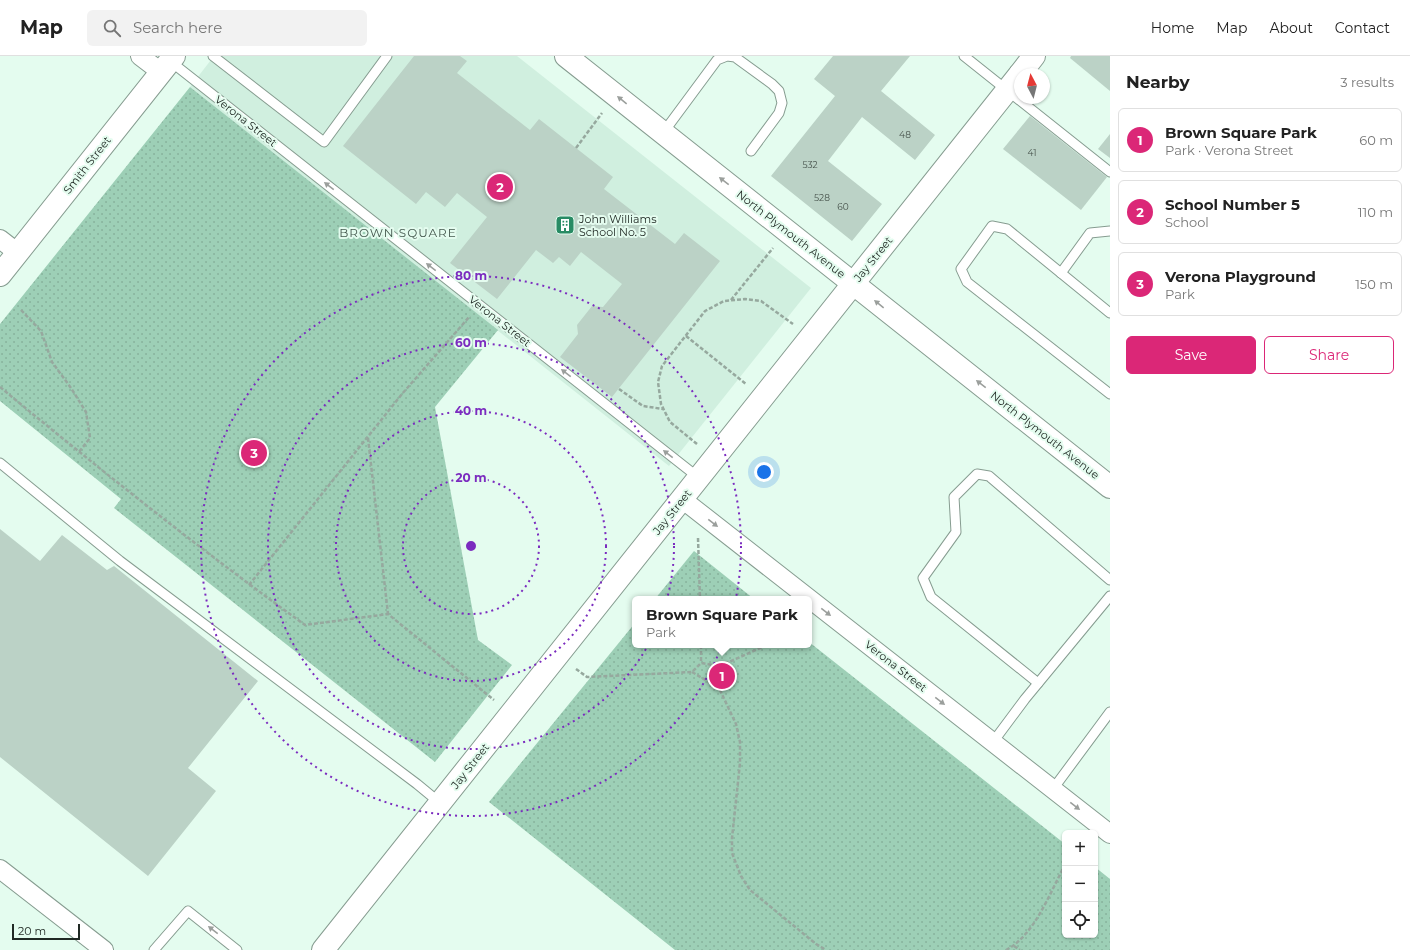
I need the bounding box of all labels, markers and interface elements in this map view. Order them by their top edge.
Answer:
search box [87,10,367,46]
text: Map [20,16,63,39]
icon: search [101,17,123,39]
text: Search here [133,18,222,37]
text: Home [1151,19,1194,37]
text: Map [1216,19,1247,37]
text: About [1269,19,1313,37]
text: Contact [1335,19,1390,37]
north arrow [1014,68,1050,104]
text: Nearby [1126,72,1190,92]
text: 3 results [1340,74,1394,90]
street label: Verona Street [212,92,280,150]
one-way arrow [617,96,628,105]
text: Brown Square Park [1165,123,1317,142]
house number: 48 [899,129,911,140]
text: 1 [1137,132,1143,148]
text: 60 m [1359,132,1393,148]
street label: Smith Street [60,133,114,197]
text: Park · Verona Street [1165,142,1293,158]
house number: 41 [1028,147,1036,158]
house number: 532 [802,159,818,170]
pin: 2 [487,172,513,202]
one-way arrow [719,177,730,185]
one-way arrow [324,182,335,191]
street label: North Plymouth Avenue [734,187,848,281]
house number: 528 [814,192,830,203]
text: School Number 5 [1165,195,1300,214]
house number: 60 [837,201,849,212]
text: 2 [1136,204,1144,220]
text: 110 m [1358,204,1393,220]
place label: John Williams School No. 5 [578,212,657,239]
building icon: John Williams School No. 5 [554,214,576,236]
text: School [1165,214,1209,230]
district label: BROWN SQUARE [339,225,457,240]
street label: Jay Street [850,233,896,285]
one-way arrow [426,262,437,271]
text: Verona Playground [1165,267,1316,286]
text: 80 m [455,268,487,283]
text: 3 [1136,276,1144,292]
text: 150 m [1355,276,1393,292]
text: Park [1165,286,1195,302]
street label: Verona Street [466,292,534,350]
one-way arrow [874,299,885,308]
text: 60 m [455,335,487,350]
button: Save [1126,336,1256,374]
button: Share [1264,336,1394,374]
one-way arrow [561,369,572,378]
one-way arrow [975,380,986,389]
street label: North Plymouth Avenue [988,388,1102,482]
text: 40 m [455,403,487,418]
pin: 3 [241,438,267,468]
one-way arrow [663,449,674,458]
your location [754,462,774,482]
text: 20 m [455,470,487,485]
street label: Jay Street [649,486,695,538]
one-way arrow [707,519,718,527]
centre of rings [464,539,478,553]
popup [632,596,812,648]
text: Brown Square Park [646,605,798,624]
one-way arrow [821,608,832,616]
text: Park [646,624,676,640]
street label: Verona Street [862,637,930,695]
pin: 1 [709,661,735,691]
one-way arrow [934,696,945,705]
street label: Jay Street [447,740,492,792]
one-way arrow [1070,802,1081,811]
map controls [1062,830,1098,938]
button: + [1062,830,1098,866]
button: − [1062,866,1098,902]
button: locate [1062,902,1098,938]
scale bar [12,922,80,941]
text: 20 m [18,924,46,938]
one-way arrow [207,926,218,935]

